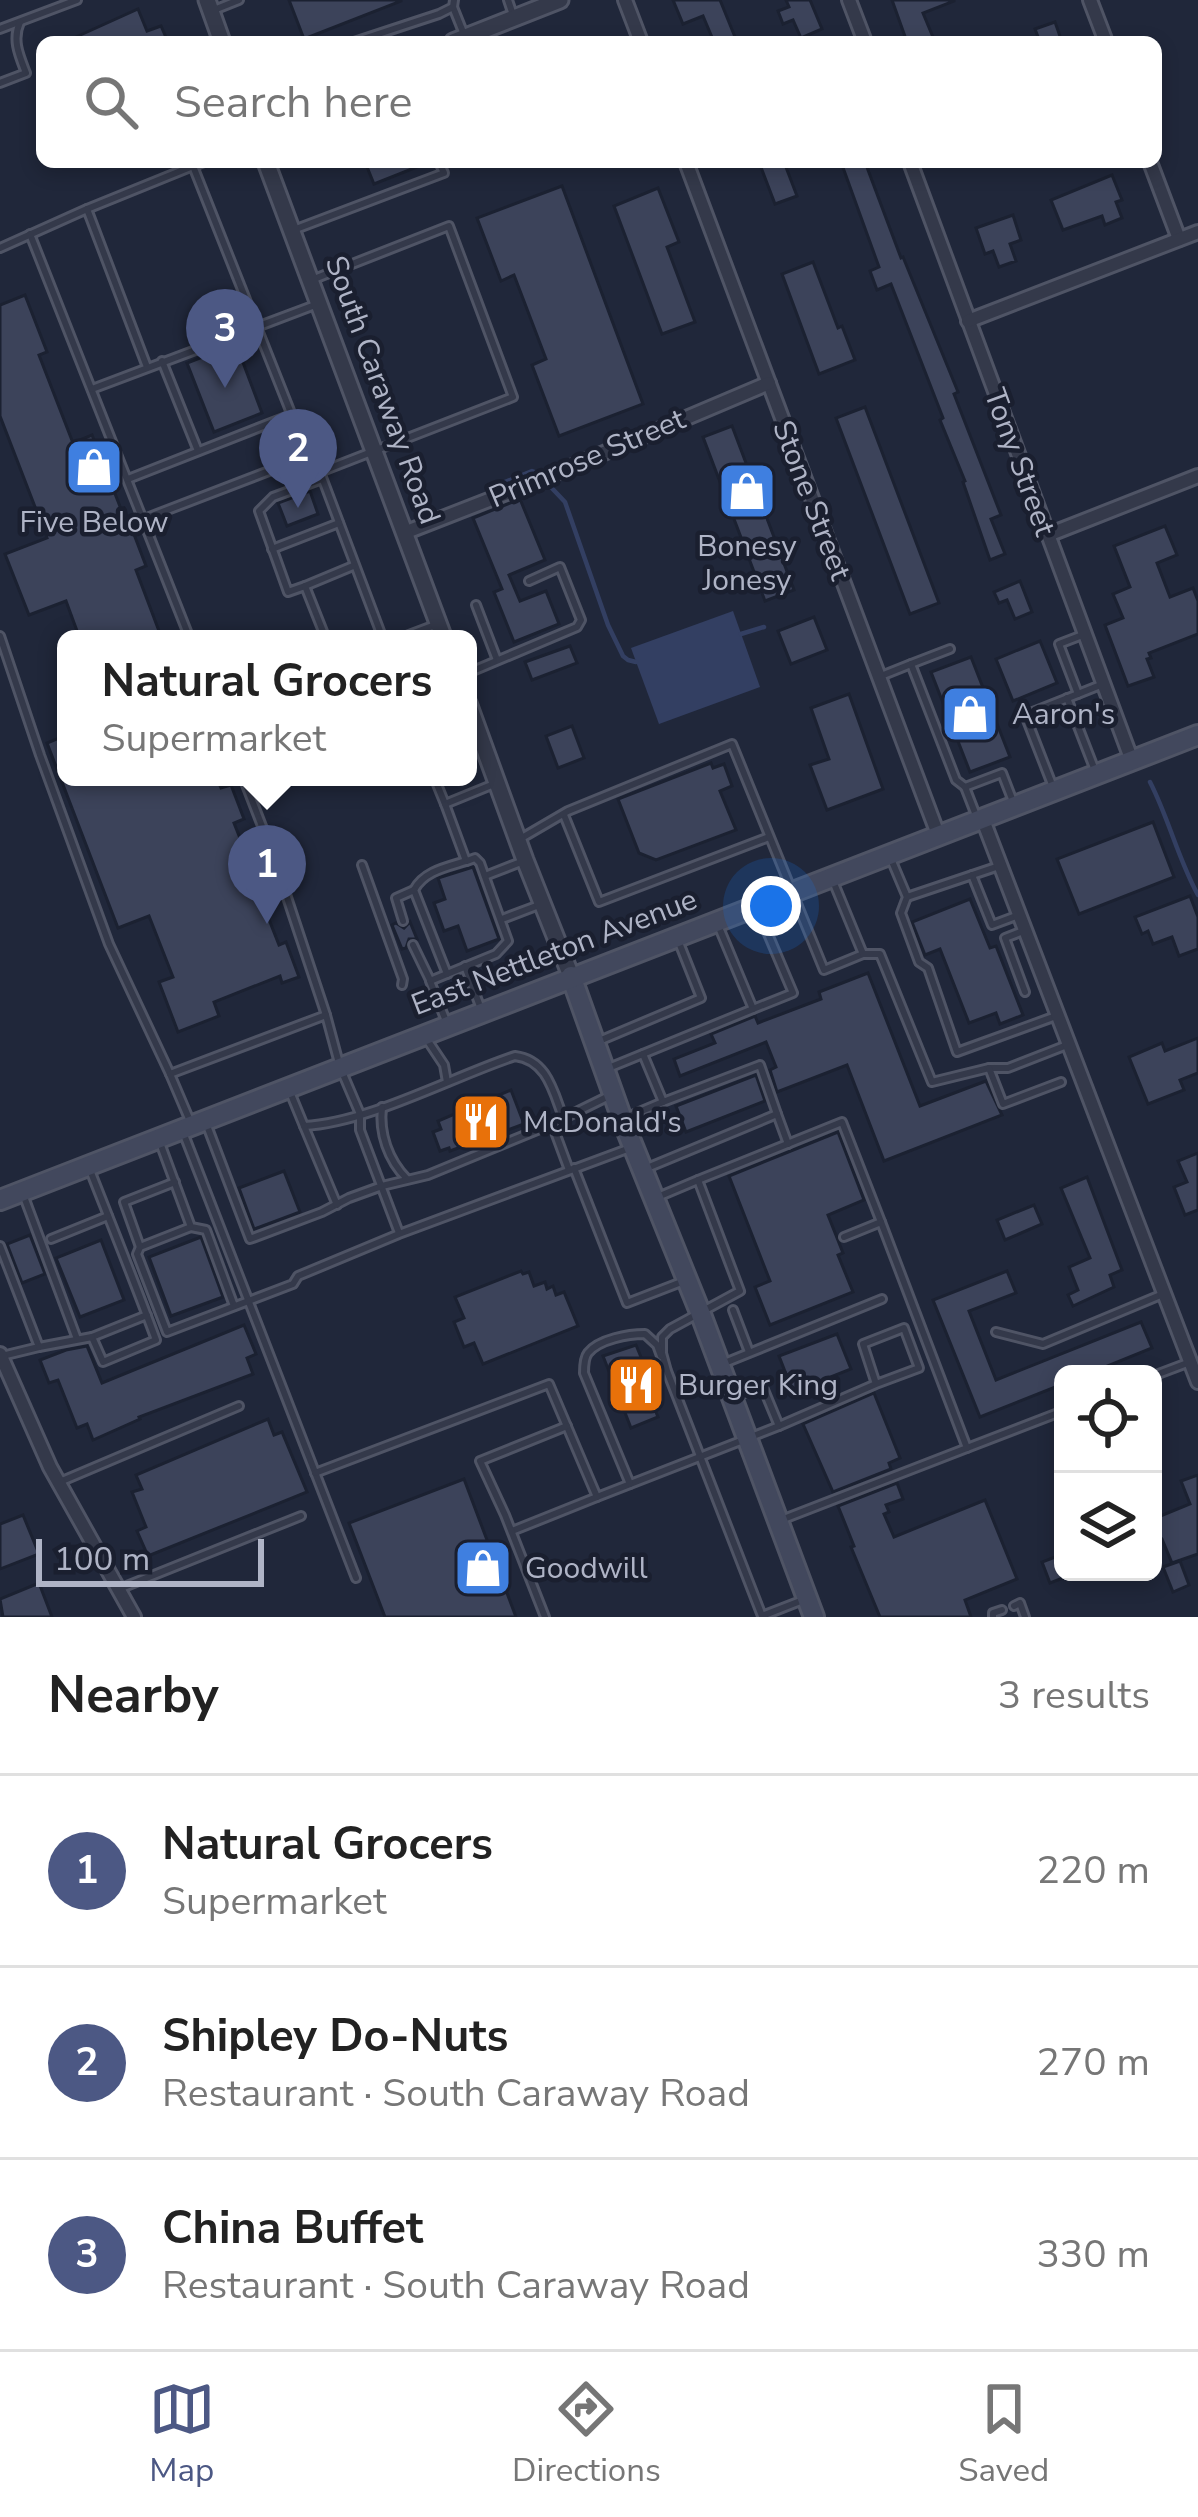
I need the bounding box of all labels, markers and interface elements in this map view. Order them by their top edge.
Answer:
search box [36,36,1162,168]
icon: search [78,69,144,135]
text: Search here [174,72,413,133]
street label: South Caraway Road [315,250,450,530]
pin: 3 [186,289,264,388]
street label: Tony Street [974,383,1065,542]
street label: Primrose Street [483,399,692,518]
pin: 2 [259,409,337,508]
street label: Stone Street [762,414,861,586]
shop icon: Five Below [63,436,125,498]
shop icon: Bonesy Jonesy [716,460,778,522]
place label: Five Below [20,502,168,543]
place label: Bonesy Jonesy [697,526,797,601]
popup [57,630,477,786]
text: Natural Grocers [101,651,433,712]
shop icon: Aaron's [939,683,1001,745]
place label: Aaron's [1012,694,1115,735]
text: Supermarket [101,712,326,765]
pin: 1 [228,825,306,924]
your location [741,876,801,936]
street label: East Nettleton Avenue [405,879,703,1026]
restaurant icon: McDonald's [450,1091,512,1153]
place label: McDonald's [523,1102,682,1143]
restaurant icon: Burger King [605,1354,667,1416]
place label: Burger King [678,1365,838,1406]
map controls [1054,1365,1162,1581]
button: locate [1054,1365,1162,1473]
button: layers [1054,1473,1162,1581]
scale bar [36,1533,264,1586]
text: 100 m [54,1537,150,1582]
shop icon: Goodwill [452,1537,514,1599]
place label: Goodwill [525,1548,648,1589]
text: Nearby [48,1660,219,1730]
text: 3 results [998,1669,1150,1722]
text: Natural Grocers [162,1814,493,1875]
text: 1 [75,1844,99,1897]
text: 220 m [1036,1844,1150,1897]
text: Supermarket [162,1875,387,1928]
text: Shipley Do-Nuts [162,2006,509,2067]
text: 2 [75,2036,99,2089]
text: 270 m [1036,2036,1150,2089]
text: Restaurant · South Caraway Road [162,2067,750,2120]
text: China Buffet [162,2198,423,2259]
text: 3 [75,2228,99,2281]
text: 330 m [1036,2228,1150,2281]
text: Restaurant · South Caraway Road [162,2259,750,2312]
tab: Map [149,2376,215,2493]
tab: Directions [512,2376,661,2493]
tab: Saved [958,2376,1049,2493]

